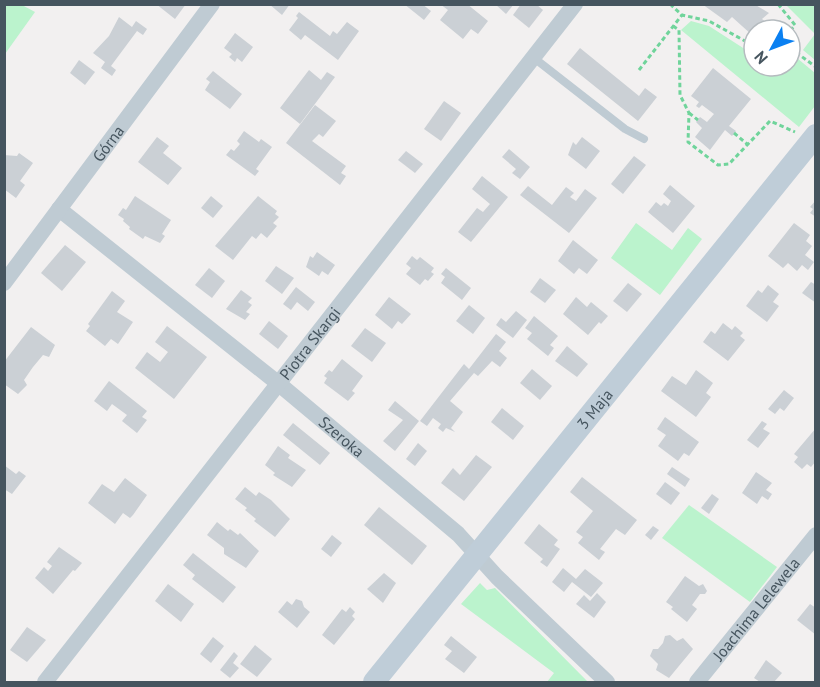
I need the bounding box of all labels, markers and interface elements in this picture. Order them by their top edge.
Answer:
north arrow [742,18,802,78]
text: N [750,47,772,68]
street label: Górna [88,121,128,166]
street label: Piotra Skargi [275,303,345,384]
street label: 3 Maja [572,385,617,433]
street label: Szeroka [315,412,369,461]
street label: Joachima Lelewela [708,553,804,665]

